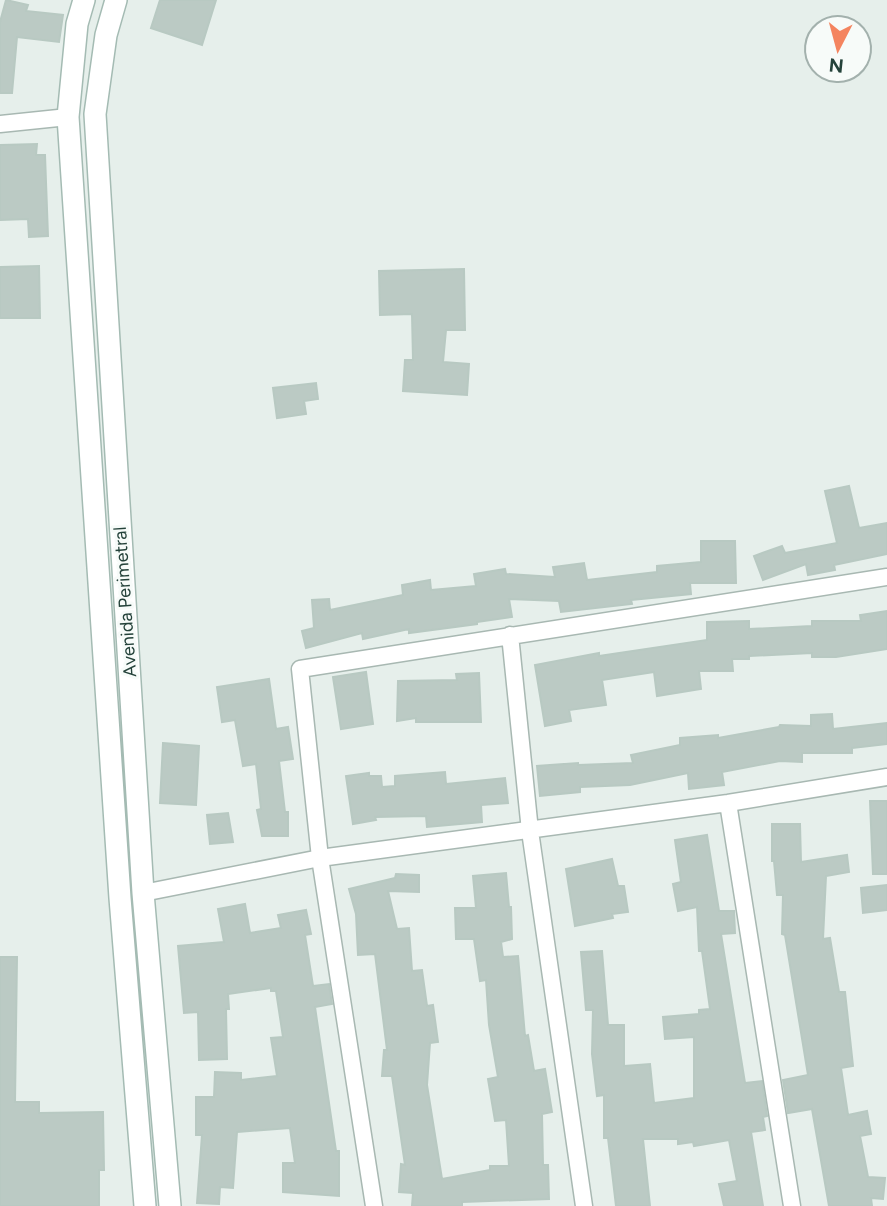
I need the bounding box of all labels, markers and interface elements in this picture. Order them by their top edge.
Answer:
north arrow [803,14,873,84]
text: N [828,53,845,78]
street label: Avenida Perimetral [109,526,141,678]

